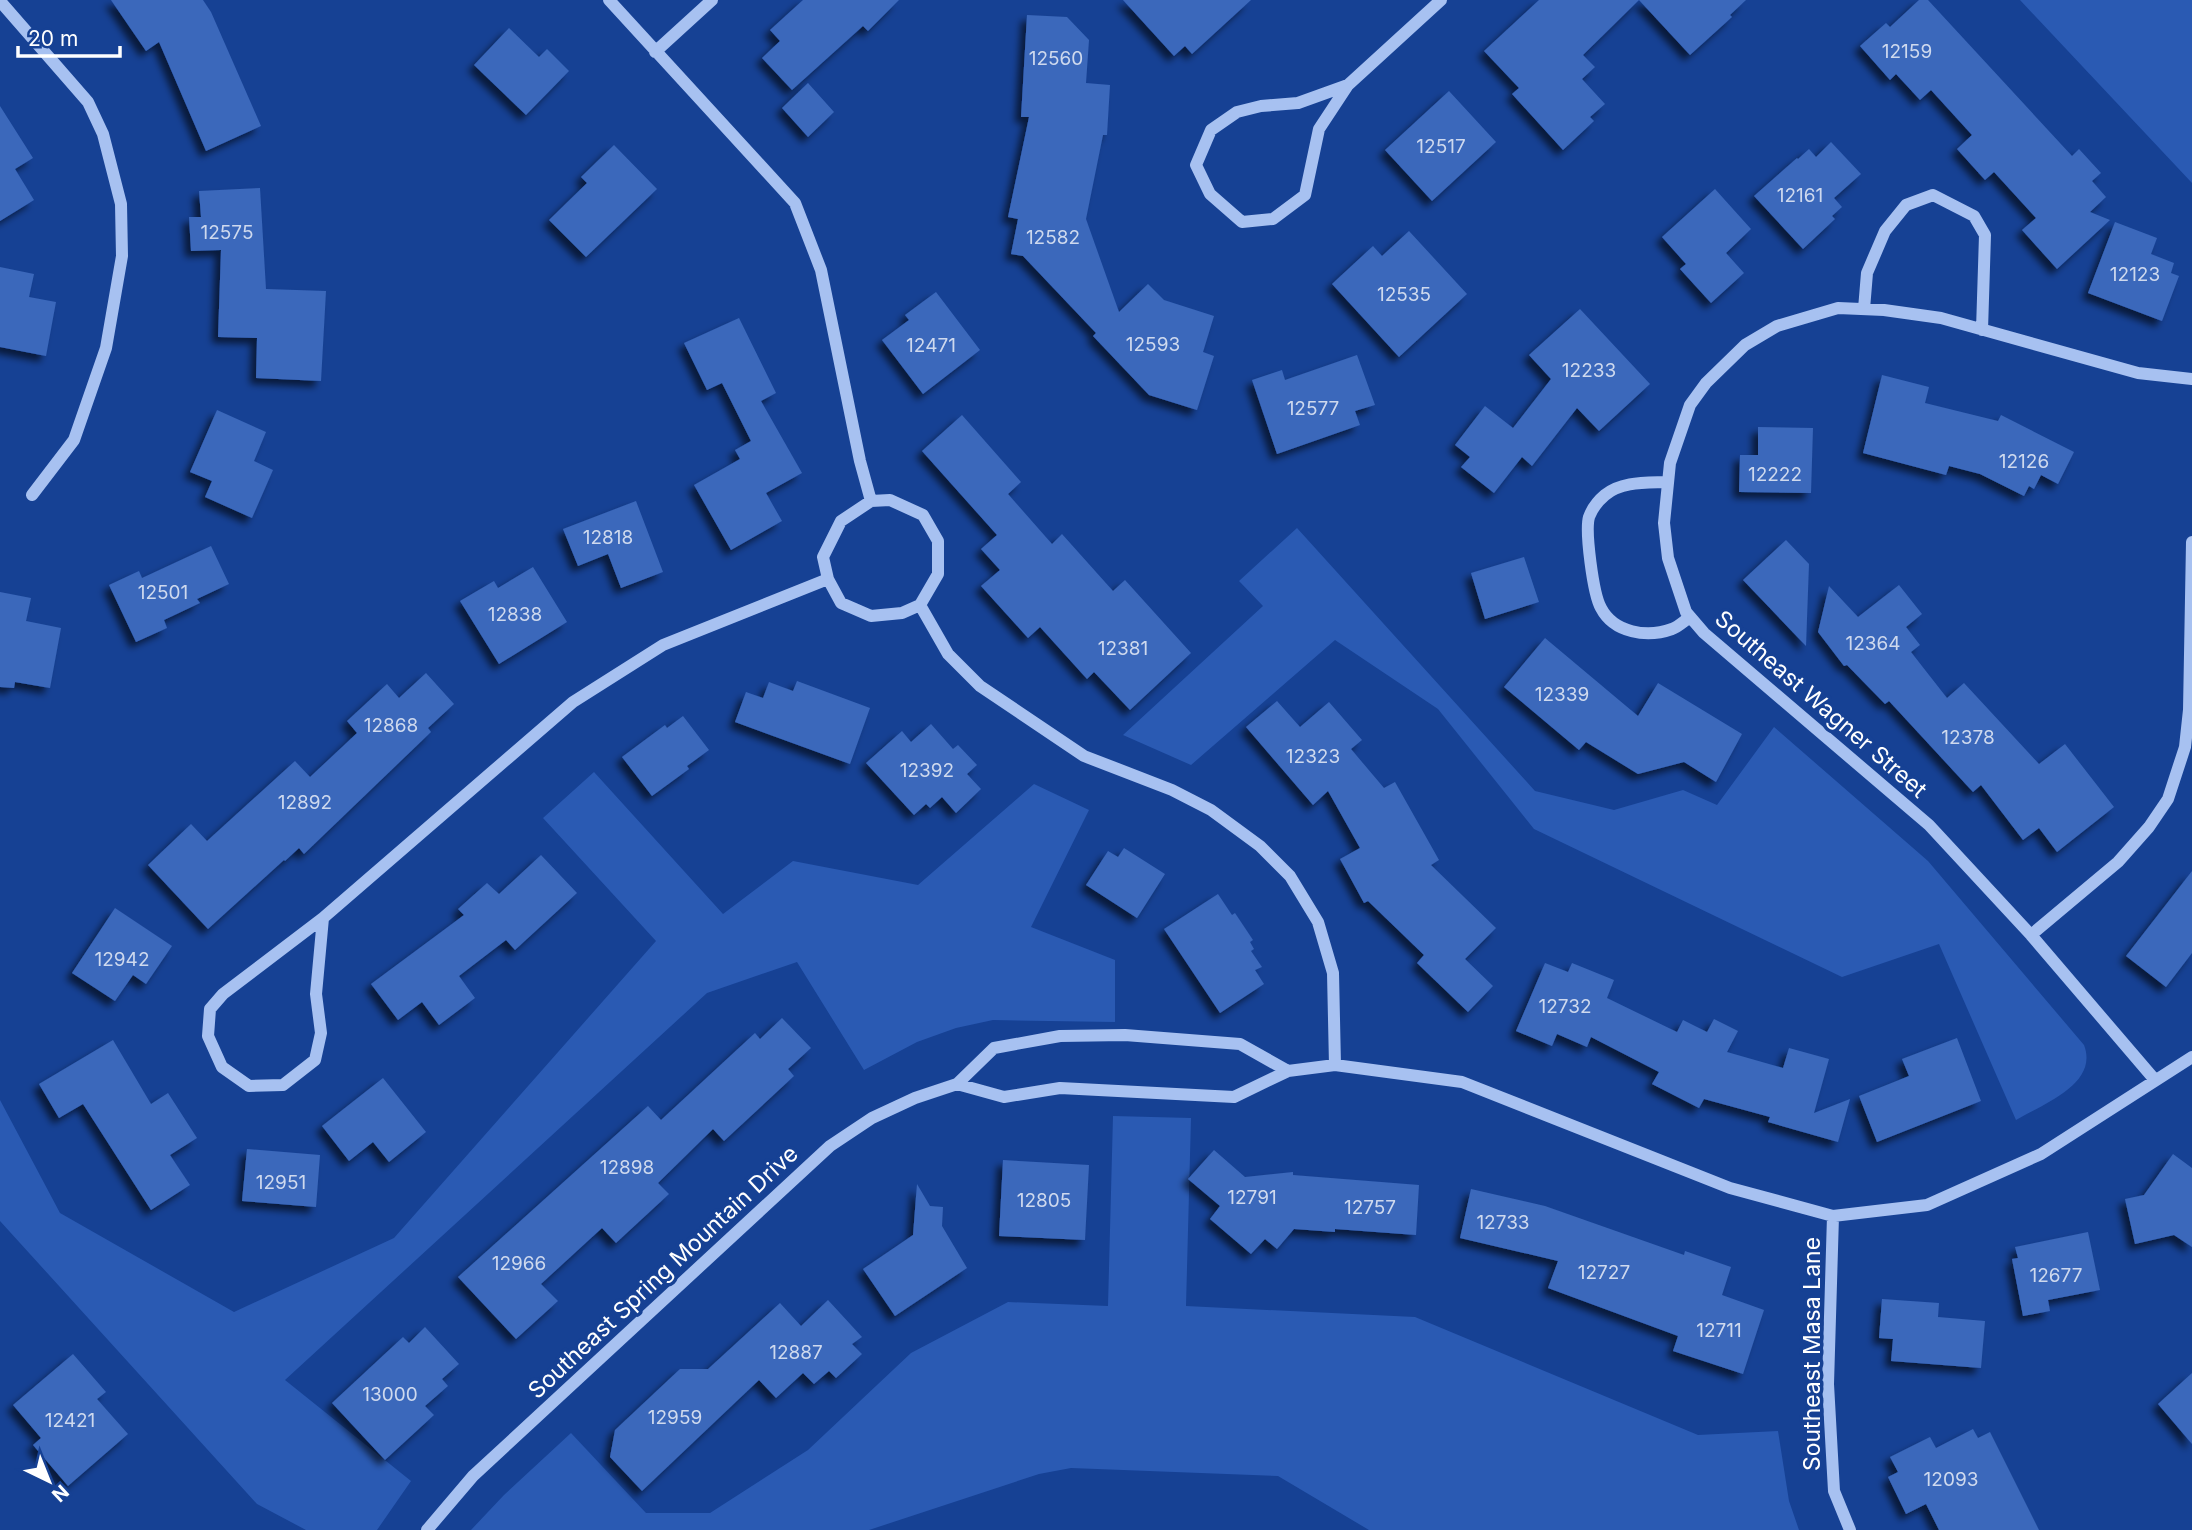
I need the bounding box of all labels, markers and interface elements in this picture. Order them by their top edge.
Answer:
scale bar [18,14,119,58]
text: 20 m [28,26,78,51]
house number: 12159 [1882,40,1932,63]
house number: 12560 [1029,47,1083,70]
house number: 12517 [1416,135,1466,158]
house number: 12161 [1777,184,1823,207]
house number: 12575 [201,221,253,244]
house number: 12582 [1026,226,1080,249]
house number: 12123 [2110,263,2160,286]
house number: 12535 [1377,283,1431,306]
house number: 12593 [1126,333,1180,356]
house number: 12471 [906,334,956,357]
house number: 12233 [1562,359,1616,382]
house number: 12577 [1287,397,1339,420]
house number: 12126 [1999,450,2049,473]
house number: 12222 [1748,463,1802,486]
house number: 12818 [583,526,633,549]
house number: 12501 [138,581,188,604]
house number: 12838 [488,603,542,626]
street label: Southeast Wagner Street [1709,604,1933,804]
house number: 12364 [1845,632,1901,655]
house number: 12381 [1098,637,1148,660]
house number: 12339 [1535,683,1589,706]
house number: 12868 [364,714,418,737]
house number: 12378 [1941,726,1995,749]
house number: 12323 [1286,745,1340,768]
house number: 12392 [900,759,954,782]
house number: 12892 [278,791,332,814]
house number: 12942 [95,948,149,971]
house number: 12732 [1538,995,1592,1018]
street label: Southeast Spring Mountain Drive [522,1139,804,1405]
house number: 12898 [600,1156,654,1179]
house number: 12951 [256,1171,306,1194]
house number: 12791 [1227,1186,1277,1209]
house number: 12805 [1017,1189,1071,1212]
house number: 12757 [1344,1196,1396,1219]
house number: 12733 [1476,1211,1530,1234]
street label: Southeast Masa Lane [1798,1237,1826,1471]
house number: 12966 [492,1252,546,1275]
house number: 12727 [1578,1261,1630,1284]
house number: 12677 [2030,1264,2082,1287]
house number: 12711 [1696,1319,1742,1342]
house number: 12887 [769,1341,823,1364]
house number: 13000 [362,1383,418,1406]
house number: 12959 [648,1406,702,1429]
house number: 12421 [45,1409,95,1432]
north arrow [14,1446,84,1516]
house number: 12093 [1924,1468,1978,1491]
text: N [47,1480,73,1506]

